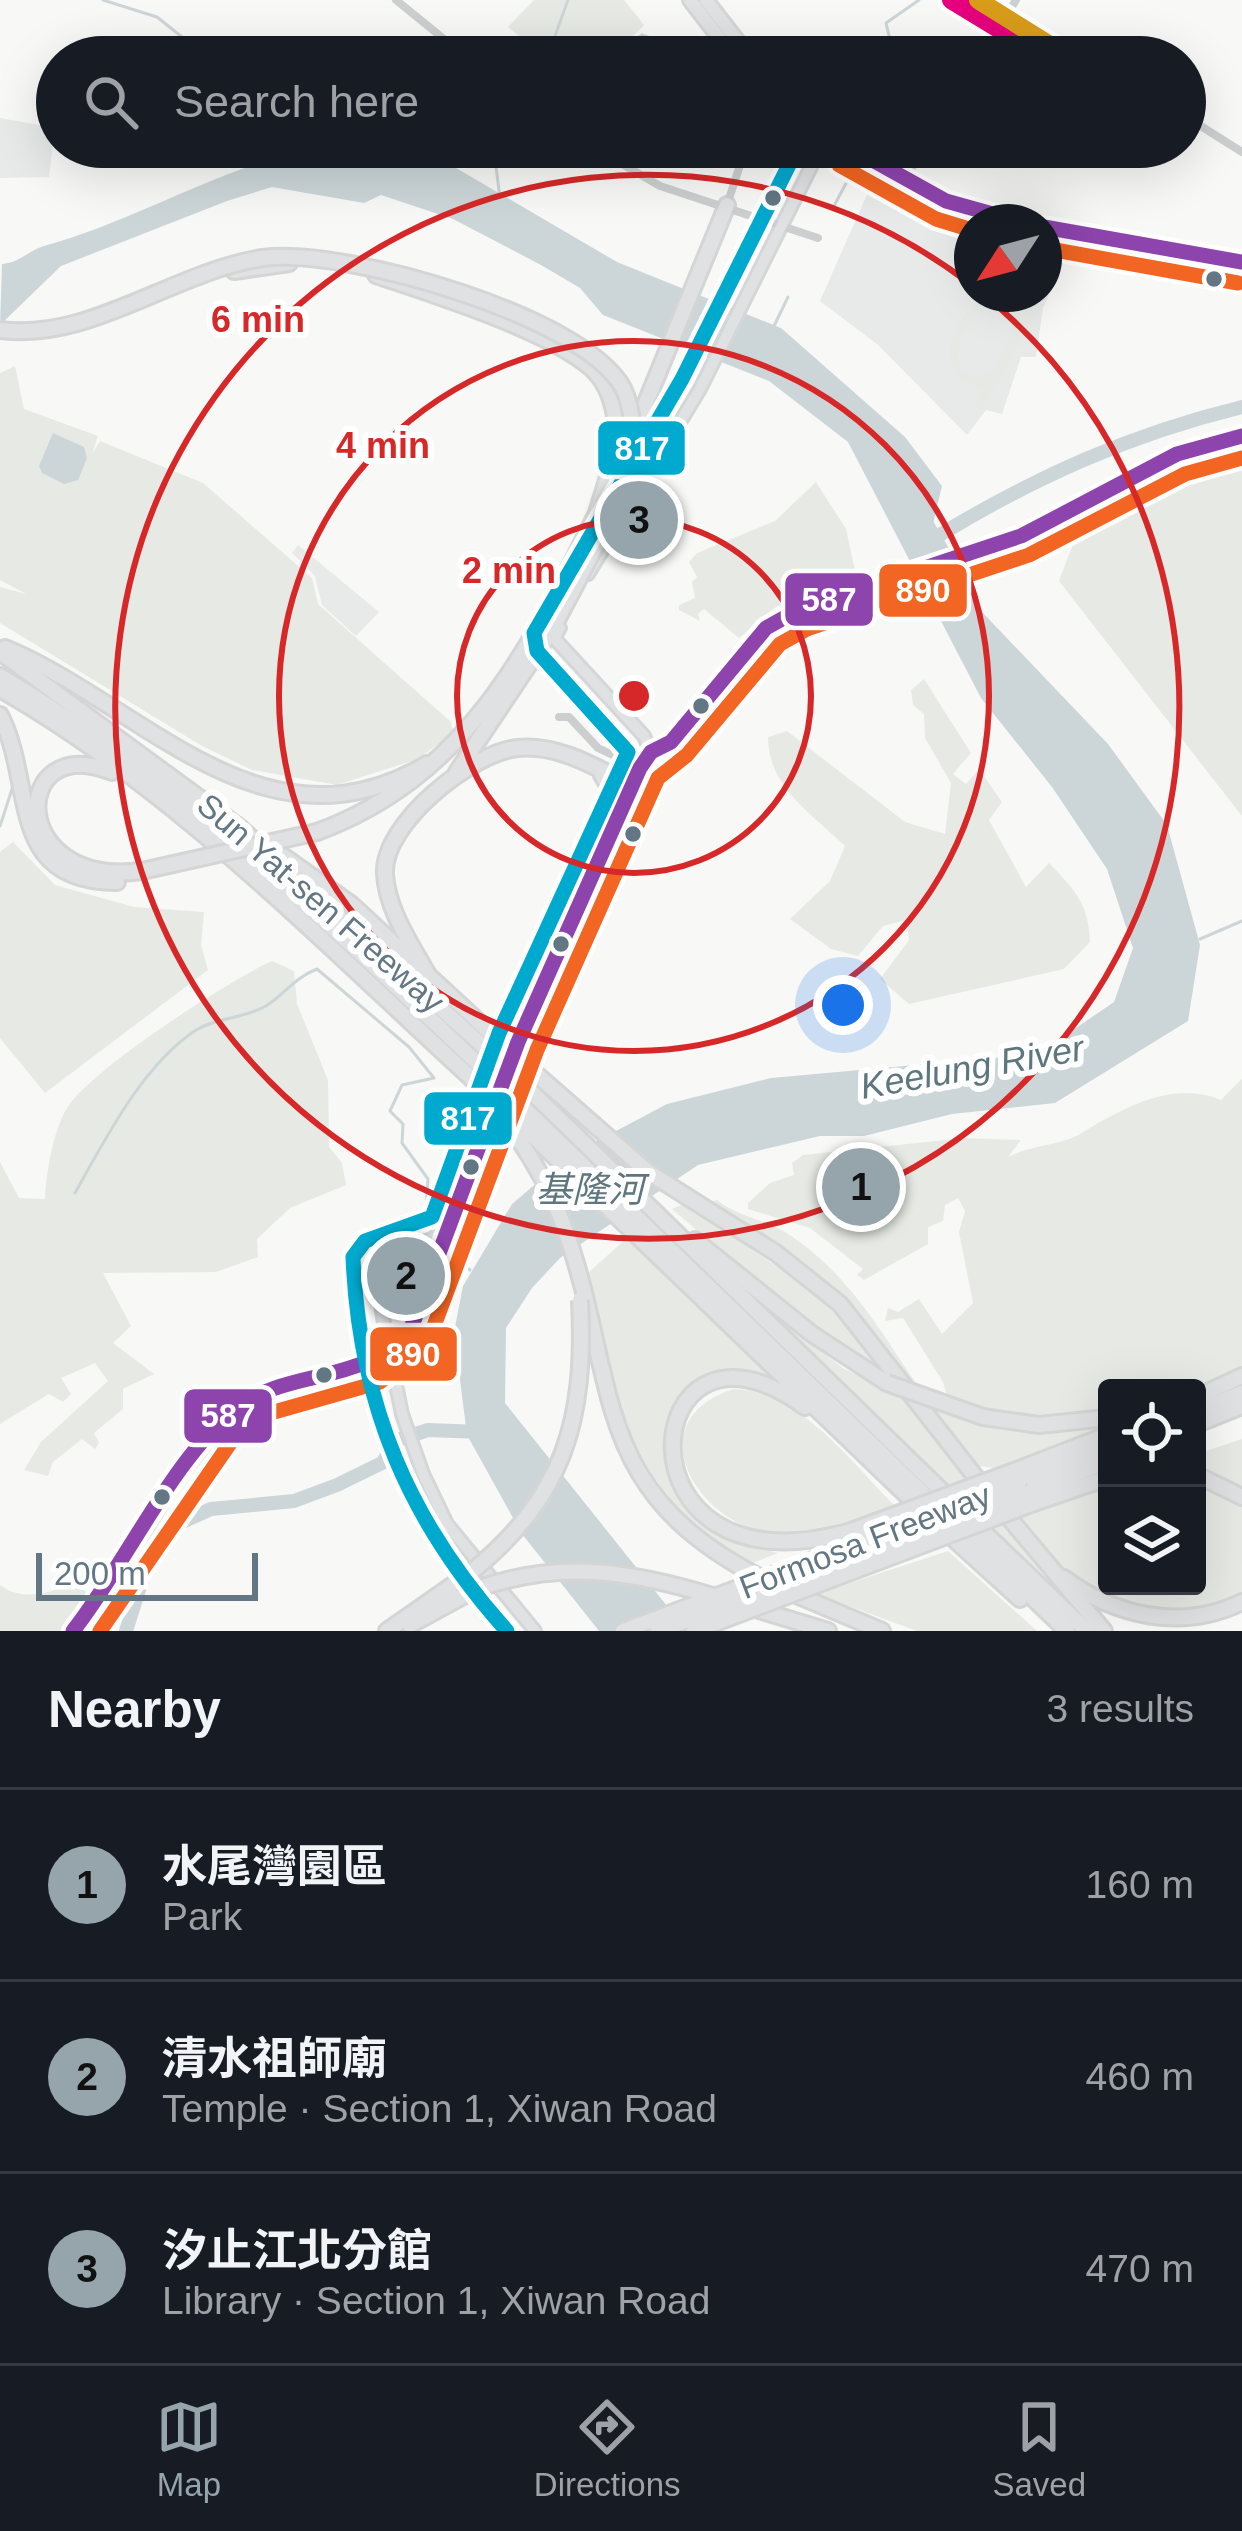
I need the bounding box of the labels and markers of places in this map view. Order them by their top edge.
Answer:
unlabelled marker [762,187,784,209]
unlabelled marker [1203,268,1225,290]
pin: 3 [600,475,678,565]
centre of rings [613,675,655,717]
unlabelled marker [690,695,712,717]
unlabelled marker [622,823,644,845]
unlabelled marker [550,933,572,955]
pin: 1 [822,1142,900,1232]
unlabelled marker [460,1156,482,1178]
pin: 2 [367,1231,445,1321]
unlabelled marker [313,1364,335,1386]
unlabelled marker [151,1486,173,1508]

